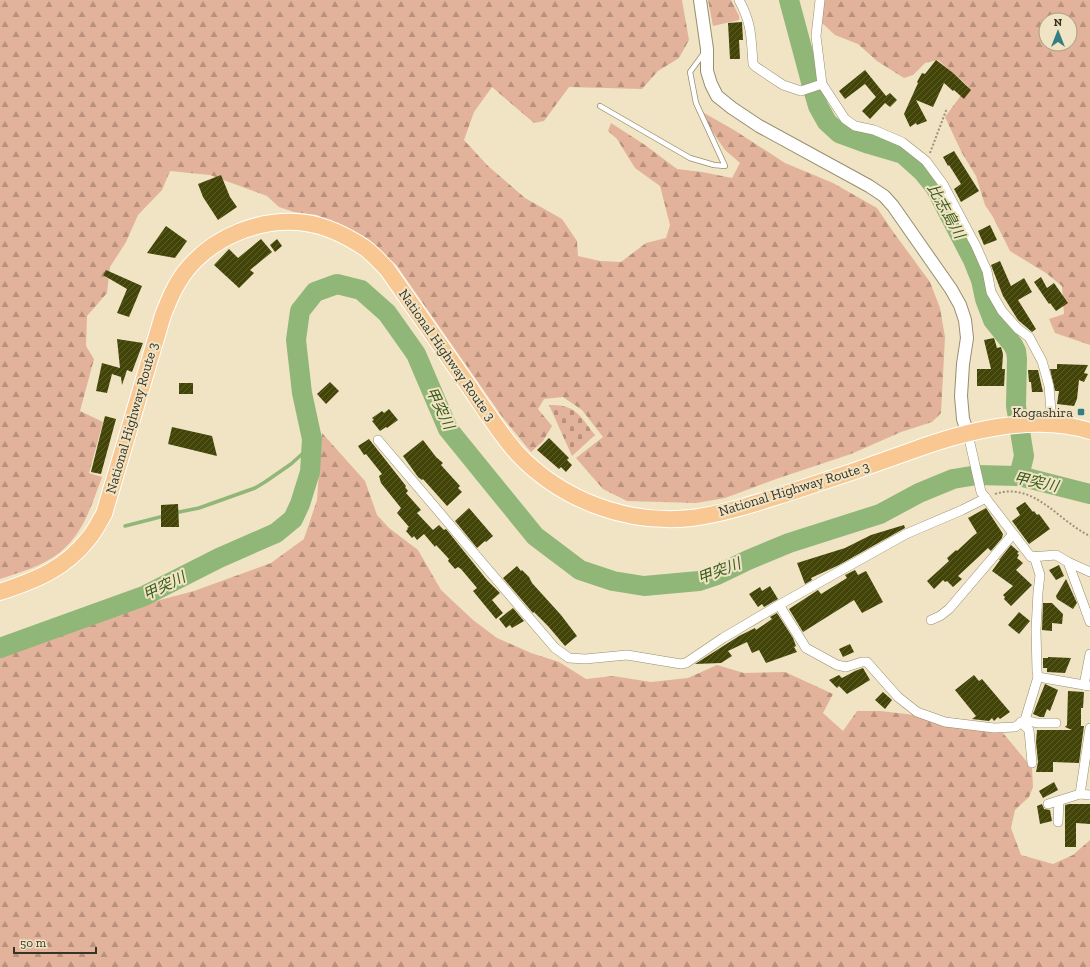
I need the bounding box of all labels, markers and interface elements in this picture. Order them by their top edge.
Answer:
north arrow [1038,12,1078,52]
text: N [1054,16,1063,29]
water label: 比志島川 [924,180,969,243]
street label: National Highway Route 3 [395,286,499,424]
street label: National Highway Route 3 [102,340,162,496]
water label: 甲突川 [422,384,459,434]
place label: Kogashira [1012,404,1073,421]
marker: Kogashira [1076,407,1086,417]
street label: National Highway Route 3 [716,458,872,520]
water label: 甲突川 [1012,469,1062,496]
water label: 甲突川 [695,554,745,587]
water label: 甲突川 [140,567,190,604]
scale bar [14,929,96,955]
text: 50 m [20,936,47,950]

